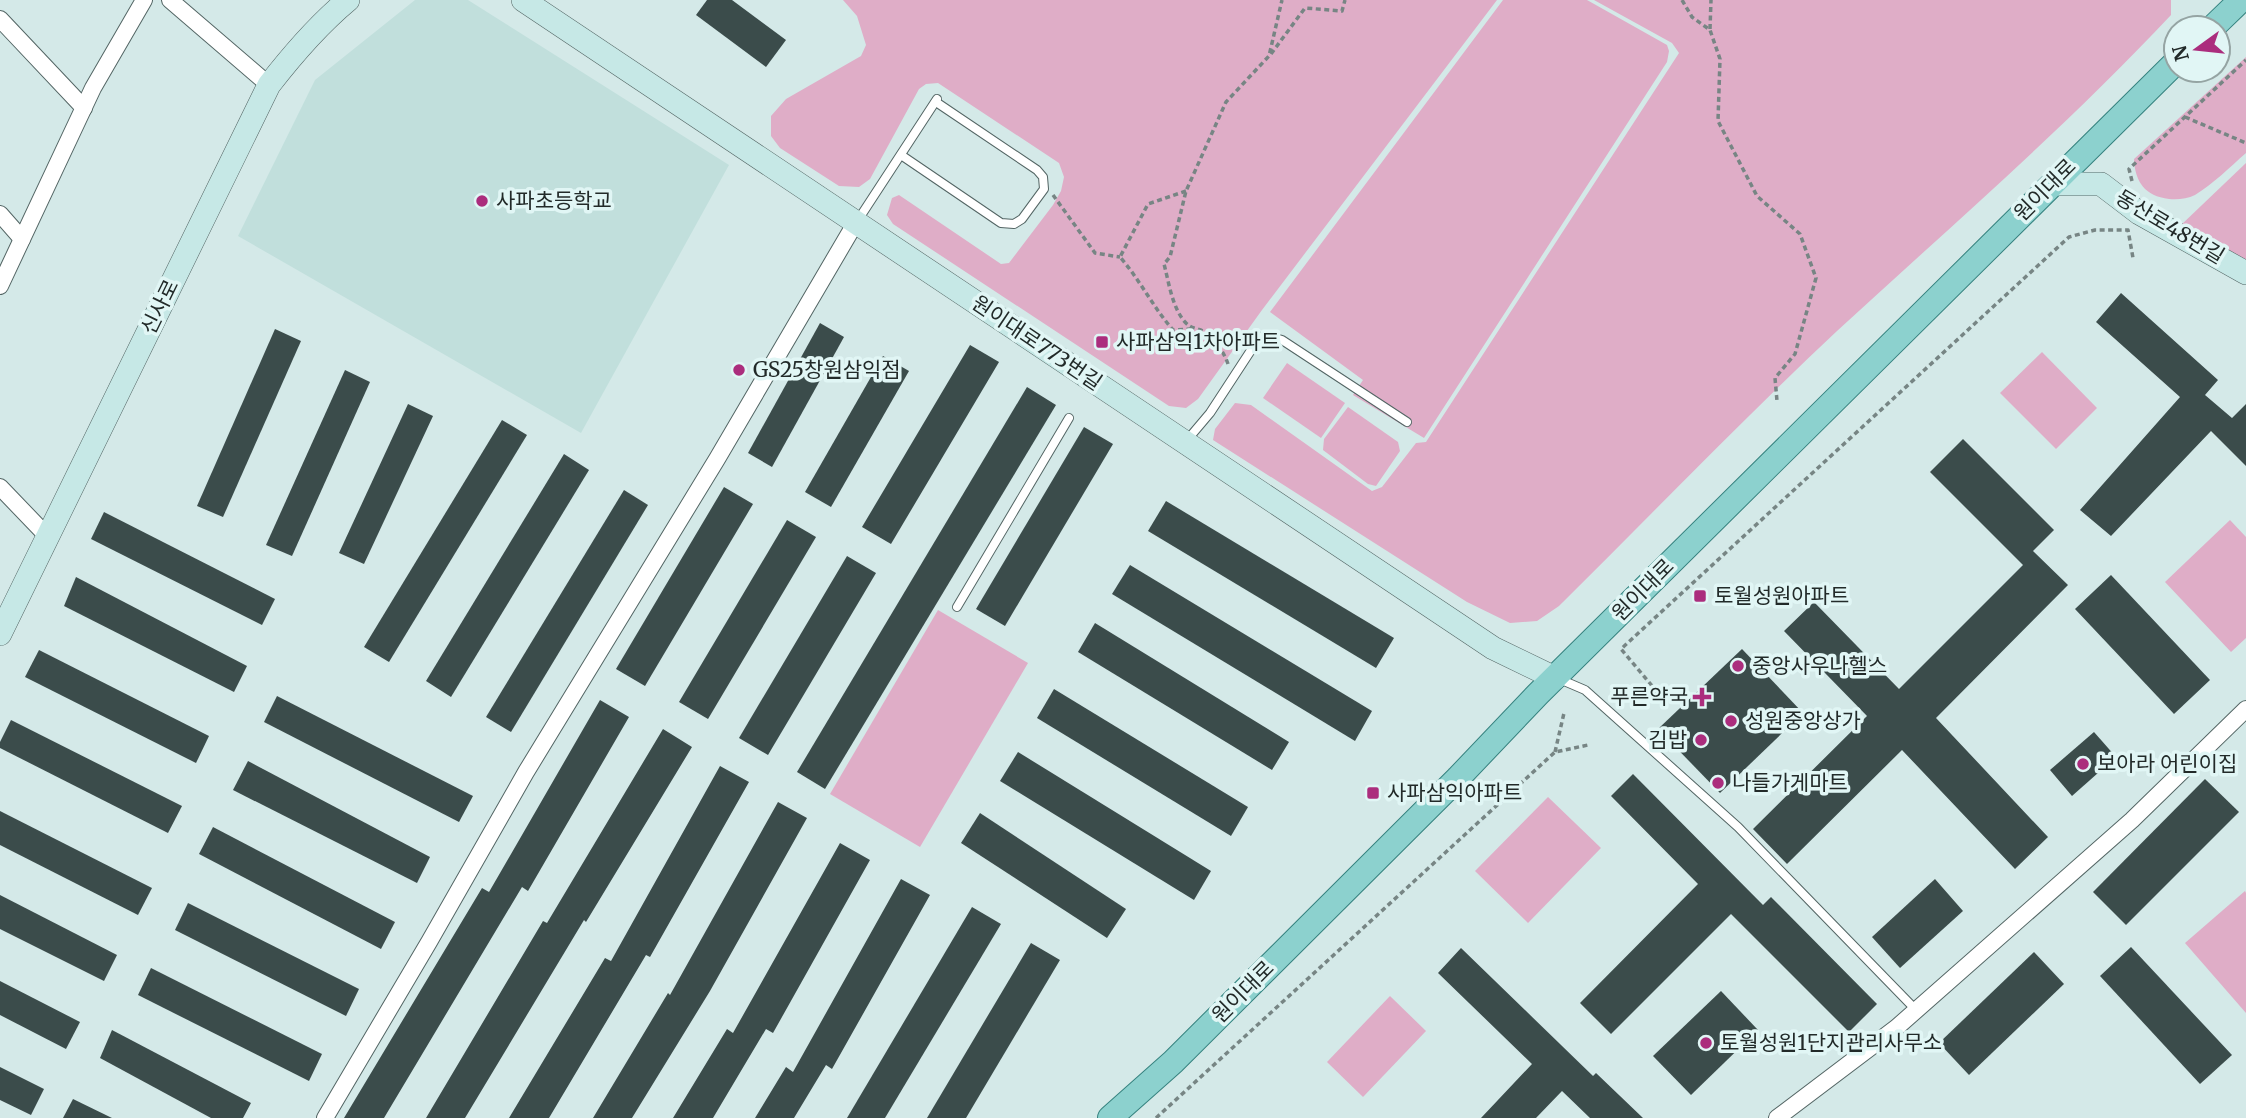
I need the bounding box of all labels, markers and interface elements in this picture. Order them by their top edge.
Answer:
north arrow [2162,14,2232,84]
text: N [2167,43,2194,64]
street label: 원이대로 [2008,153,2082,227]
street label: 동산로48번길 [2111,184,2230,270]
place label: 사파초등학교 [496,187,612,214]
marker: 사파초등학교 [474,193,490,209]
street label: 신사로 [135,275,184,339]
street label: 원이대로773번길 [967,289,1108,396]
place label: 사파삼익1차아파트 [1116,328,1280,355]
marker: 사파삼익1차아파트 [1094,334,1110,350]
place label: GS25창원삼익점 [753,356,901,383]
marker: GS25창원삼익점 [731,362,747,378]
street label: 원이대로 [1606,553,1680,627]
place label: 토월성원아파트 [1714,582,1849,609]
marker: 토월성원아파트 [1692,588,1708,604]
place label: 중앙사우나헬스 [1752,652,1887,679]
marker: 중앙사우나헬스 [1730,658,1746,674]
place label: 푸른약국 [1611,683,1688,710]
marker: 푸른약국 [1694,689,1710,705]
place label: 성원중앙상가 [1745,707,1861,734]
marker: 성원중앙상가 [1723,713,1739,729]
place label: 김밥 [1648,726,1687,753]
marker: 김밥 [1693,732,1709,748]
place label: 보아라 어린이집 [2097,750,2237,777]
marker: 보아라 어린이집 [2075,756,2091,772]
place label: 나들가게마트 [1732,769,1848,796]
marker: 나들가게마트 [1710,775,1726,791]
place label: 사파삼익아파트 [1387,779,1522,806]
marker: 사파삼익아파트 [1365,785,1381,801]
street label: 원이대로 [1206,955,1280,1029]
place label: 토월성원1단지관리사무소 [1720,1029,1942,1056]
marker: 토월성원1단지관리사무소 [1698,1035,1714,1051]

